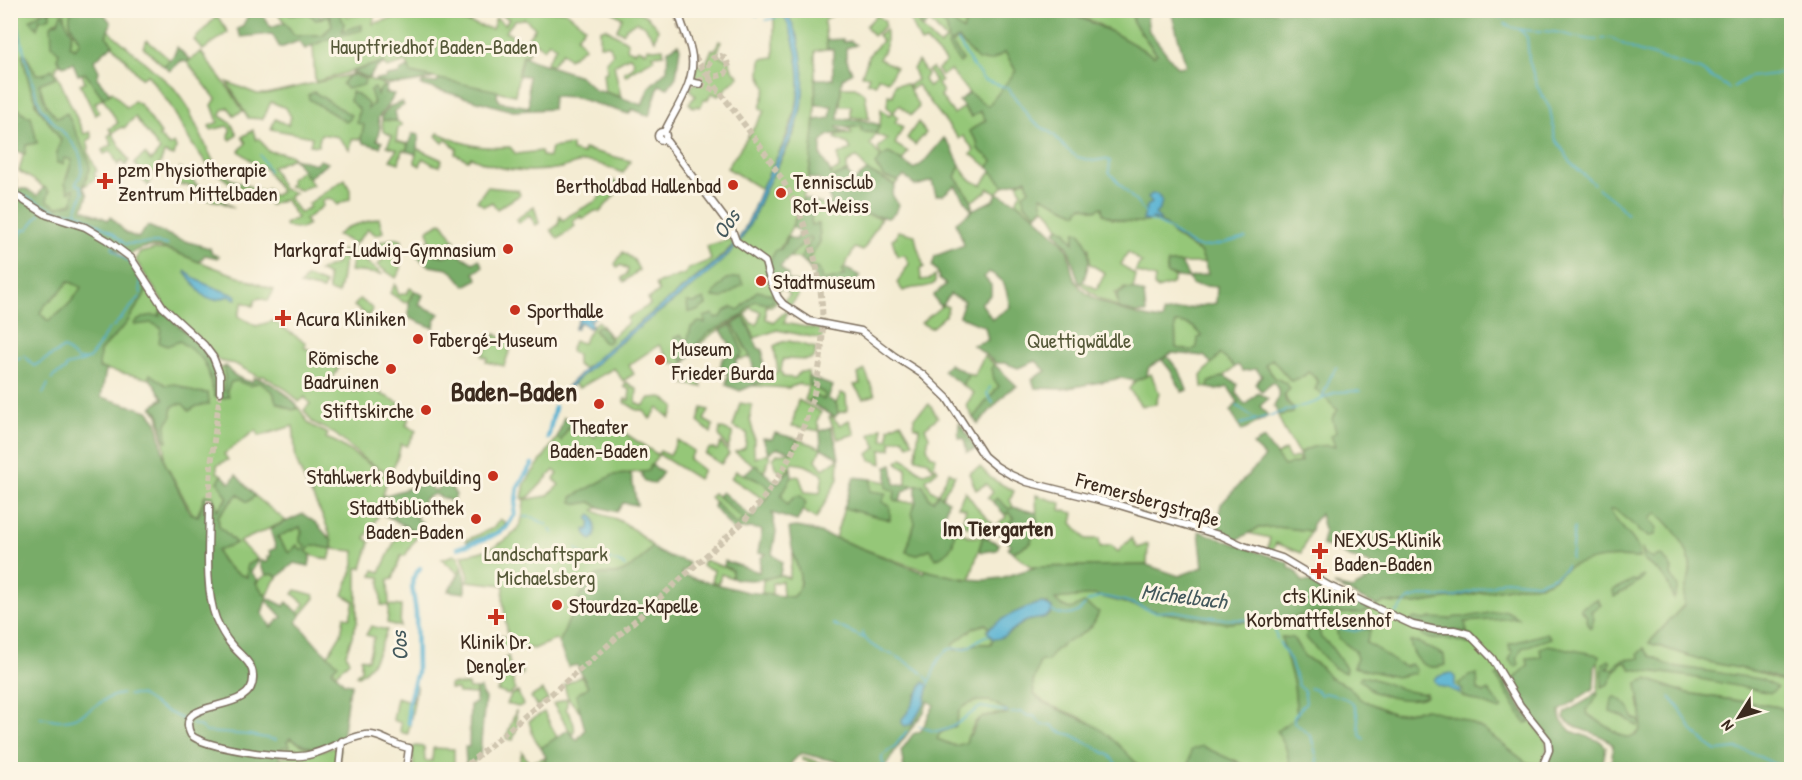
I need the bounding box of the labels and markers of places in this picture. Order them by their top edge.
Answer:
place label: pzm Physiotherapie Zentrum Mittelbaden [118,155,278,208]
place label: Tennisclub Rot-Weiss [793,167,874,220]
place label: Bertholdbad Hallenbad [556,171,721,200]
marker: pzm Physiotherapie Zentrum Mittelbaden [96,172,114,190]
marker: Bertholdbad Hallenbad [726,178,740,192]
marker: Tennisclub Rot-Weiss [774,186,788,200]
place label: Markgraf-Ludwig-Gymnasium [274,235,496,264]
marker: Markgraf-Ludwig-Gymnasium [501,242,515,256]
place label: Stadtmuseum [773,267,875,296]
marker: Stadtmuseum [754,274,768,288]
place label: Sporthalle [527,296,604,325]
marker: Sporthalle [508,303,522,317]
place label: Acura Kliniken [296,304,406,333]
marker: Acura Kliniken [274,309,292,327]
place label: Fabergé-Museum [429,325,557,354]
marker: Fabergé-Museum [411,332,425,346]
place label: Museum Frieder Burda [671,334,774,387]
place label: Römische Badruinen [303,343,379,396]
marker: Museum Frieder Burda [653,353,667,367]
marker: Römische Badruinen [384,362,398,376]
place label: Stiftskirche [323,396,414,425]
marker: Theater Baden-Baden [592,397,606,411]
marker: Stiftskirche [419,403,433,417]
place label: Theater Baden-Baden [550,412,648,465]
place label: Stahlwerk Bodybuilding [307,462,481,491]
marker: Stahlwerk Bodybuilding [486,469,500,483]
place label: Stadtbibliothek Baden-Baden [350,493,464,546]
marker: Stadtbibliothek Baden-Baden [469,512,483,526]
place label: NEXUS-Klinik Baden-Baden [1334,525,1441,578]
marker: NEXUS-Klinik Baden-Baden [1311,542,1329,560]
marker: cts Klinik Korbmattfelsenhof [1310,562,1328,580]
place label: cts Klinik Korbmattfelsenhof [1246,581,1392,634]
place label: Stourdza-Kapelle [569,591,699,620]
marker: Stourdza-Kapelle [550,598,564,612]
marker: Klinik Dr. Dengler [487,608,505,626]
place label: Klinik Dr. Dengler [460,627,532,680]

